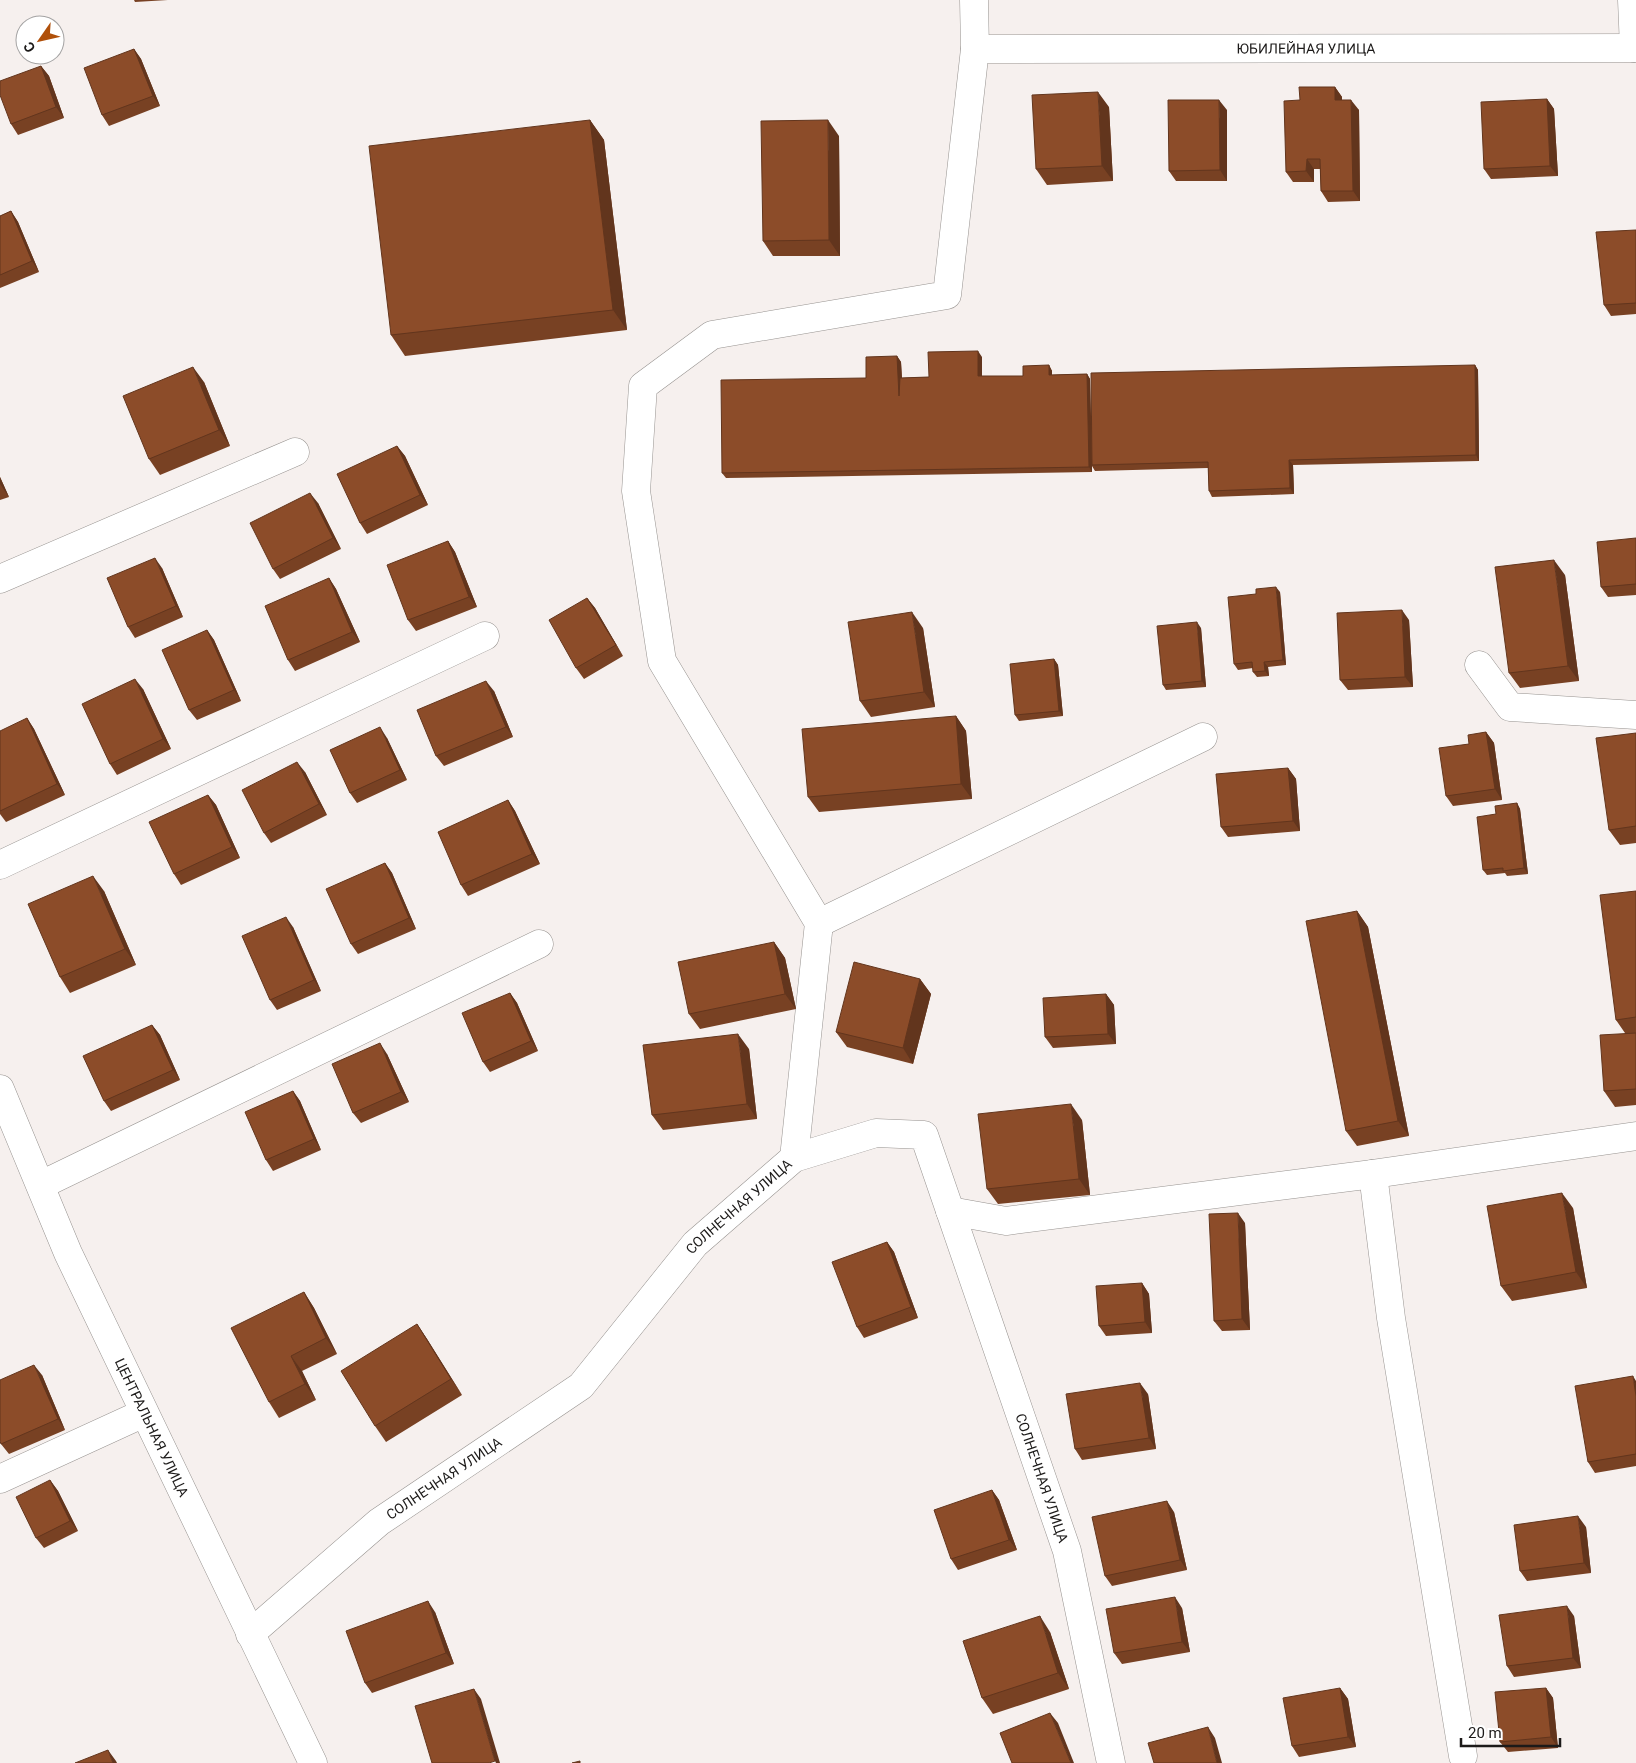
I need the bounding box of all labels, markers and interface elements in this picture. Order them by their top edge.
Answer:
north arrow [15,15,65,65]
text: С [20,39,38,56]
street label: ЮБИЛЕЙНАЯ УЛИЦА [1237,40,1375,57]
street label: СОЛНЕЧНАЯ УЛИЦА [682,1156,795,1257]
street label: ЦЕНТРАЛЬНАЯ УЛИЦА [112,1356,192,1499]
street label: СОЛНЕЧНАЯ УЛИЦА [1012,1411,1071,1545]
street label: СОЛНЕЧНАЯ УЛИЦА [383,1434,505,1523]
scale bar [1461,1716,1560,1748]
text: 20 m [1468,1724,1502,1742]

